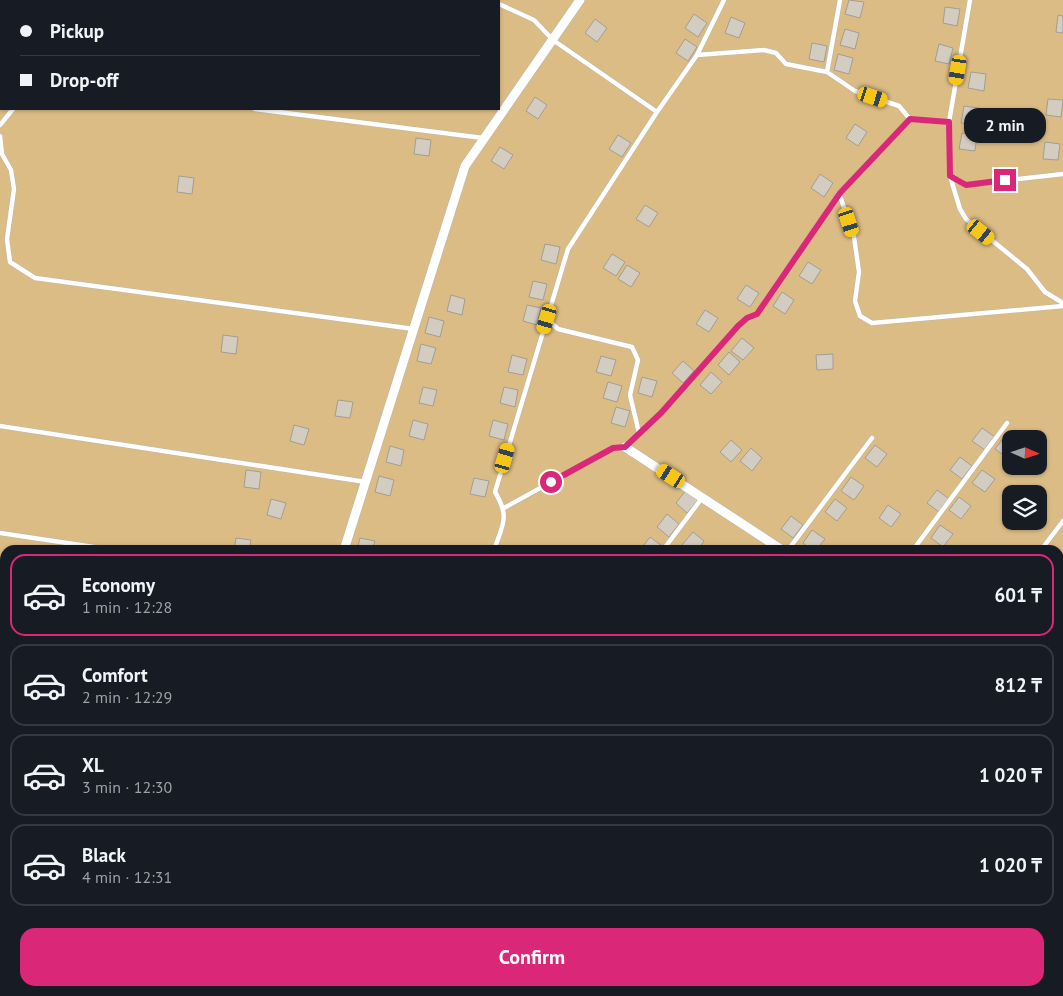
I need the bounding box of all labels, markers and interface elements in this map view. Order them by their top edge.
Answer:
text: Pickup [50,19,104,43]
car [948,54,967,86]
text: Drop-off [50,68,118,92]
car [856,85,889,109]
callout: 2 min [964,108,1046,142]
text: 2 min [985,115,1025,135]
route end [994,169,1016,191]
car [837,205,860,239]
car [964,217,997,247]
car [535,302,558,336]
north arrow [1002,430,1048,475]
map controls [1002,430,1047,530]
car [493,442,516,474]
car [654,462,687,490]
route start [540,471,562,493]
button: layers [1002,485,1047,530]
icon: car [22,573,67,618]
text: Economy [82,573,155,597]
text: 601 ₸ [994,583,1042,607]
text: 1 min · 12:28 [82,597,172,617]
icon: car [22,663,67,708]
text: Comfort [82,663,148,687]
text: 812 ₸ [994,673,1042,697]
text: 2 min · 12:29 [82,687,172,707]
icon: car [22,753,67,798]
text: XL [82,753,104,777]
text: 1 020 ₸ [979,763,1042,787]
text: 3 min · 12:30 [82,777,172,797]
icon: car [22,843,67,888]
text: Black [82,843,126,867]
text: 1 020 ₸ [979,853,1042,877]
text: 4 min · 12:31 [82,867,172,887]
button: Confirm [20,928,1044,986]

